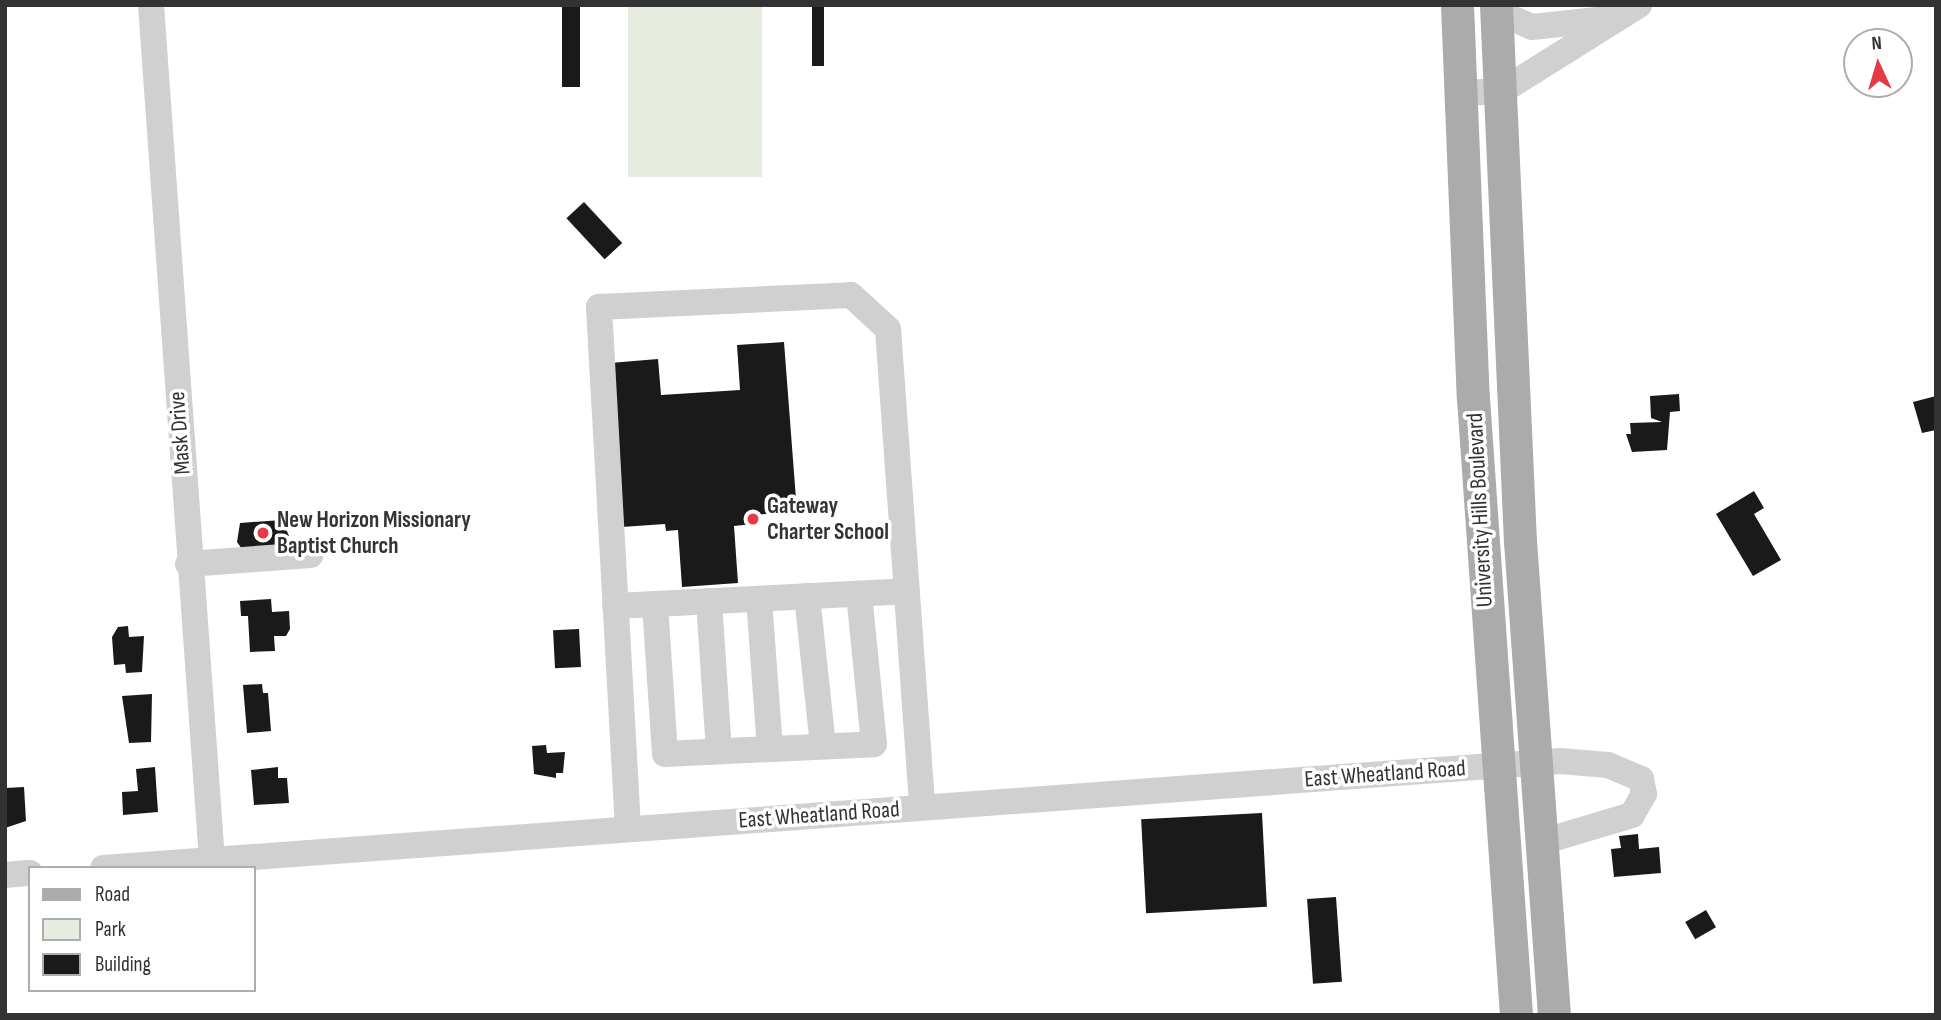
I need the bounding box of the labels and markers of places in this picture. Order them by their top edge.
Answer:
place label: Gateway Charter School [767,492,889,546]
place label: New Horizon Missionary Baptist Church [277,506,471,560]
marker: Gateway Charter School [745,511,761,527]
marker: New Horizon Missionary Baptist Church [255,525,271,541]

